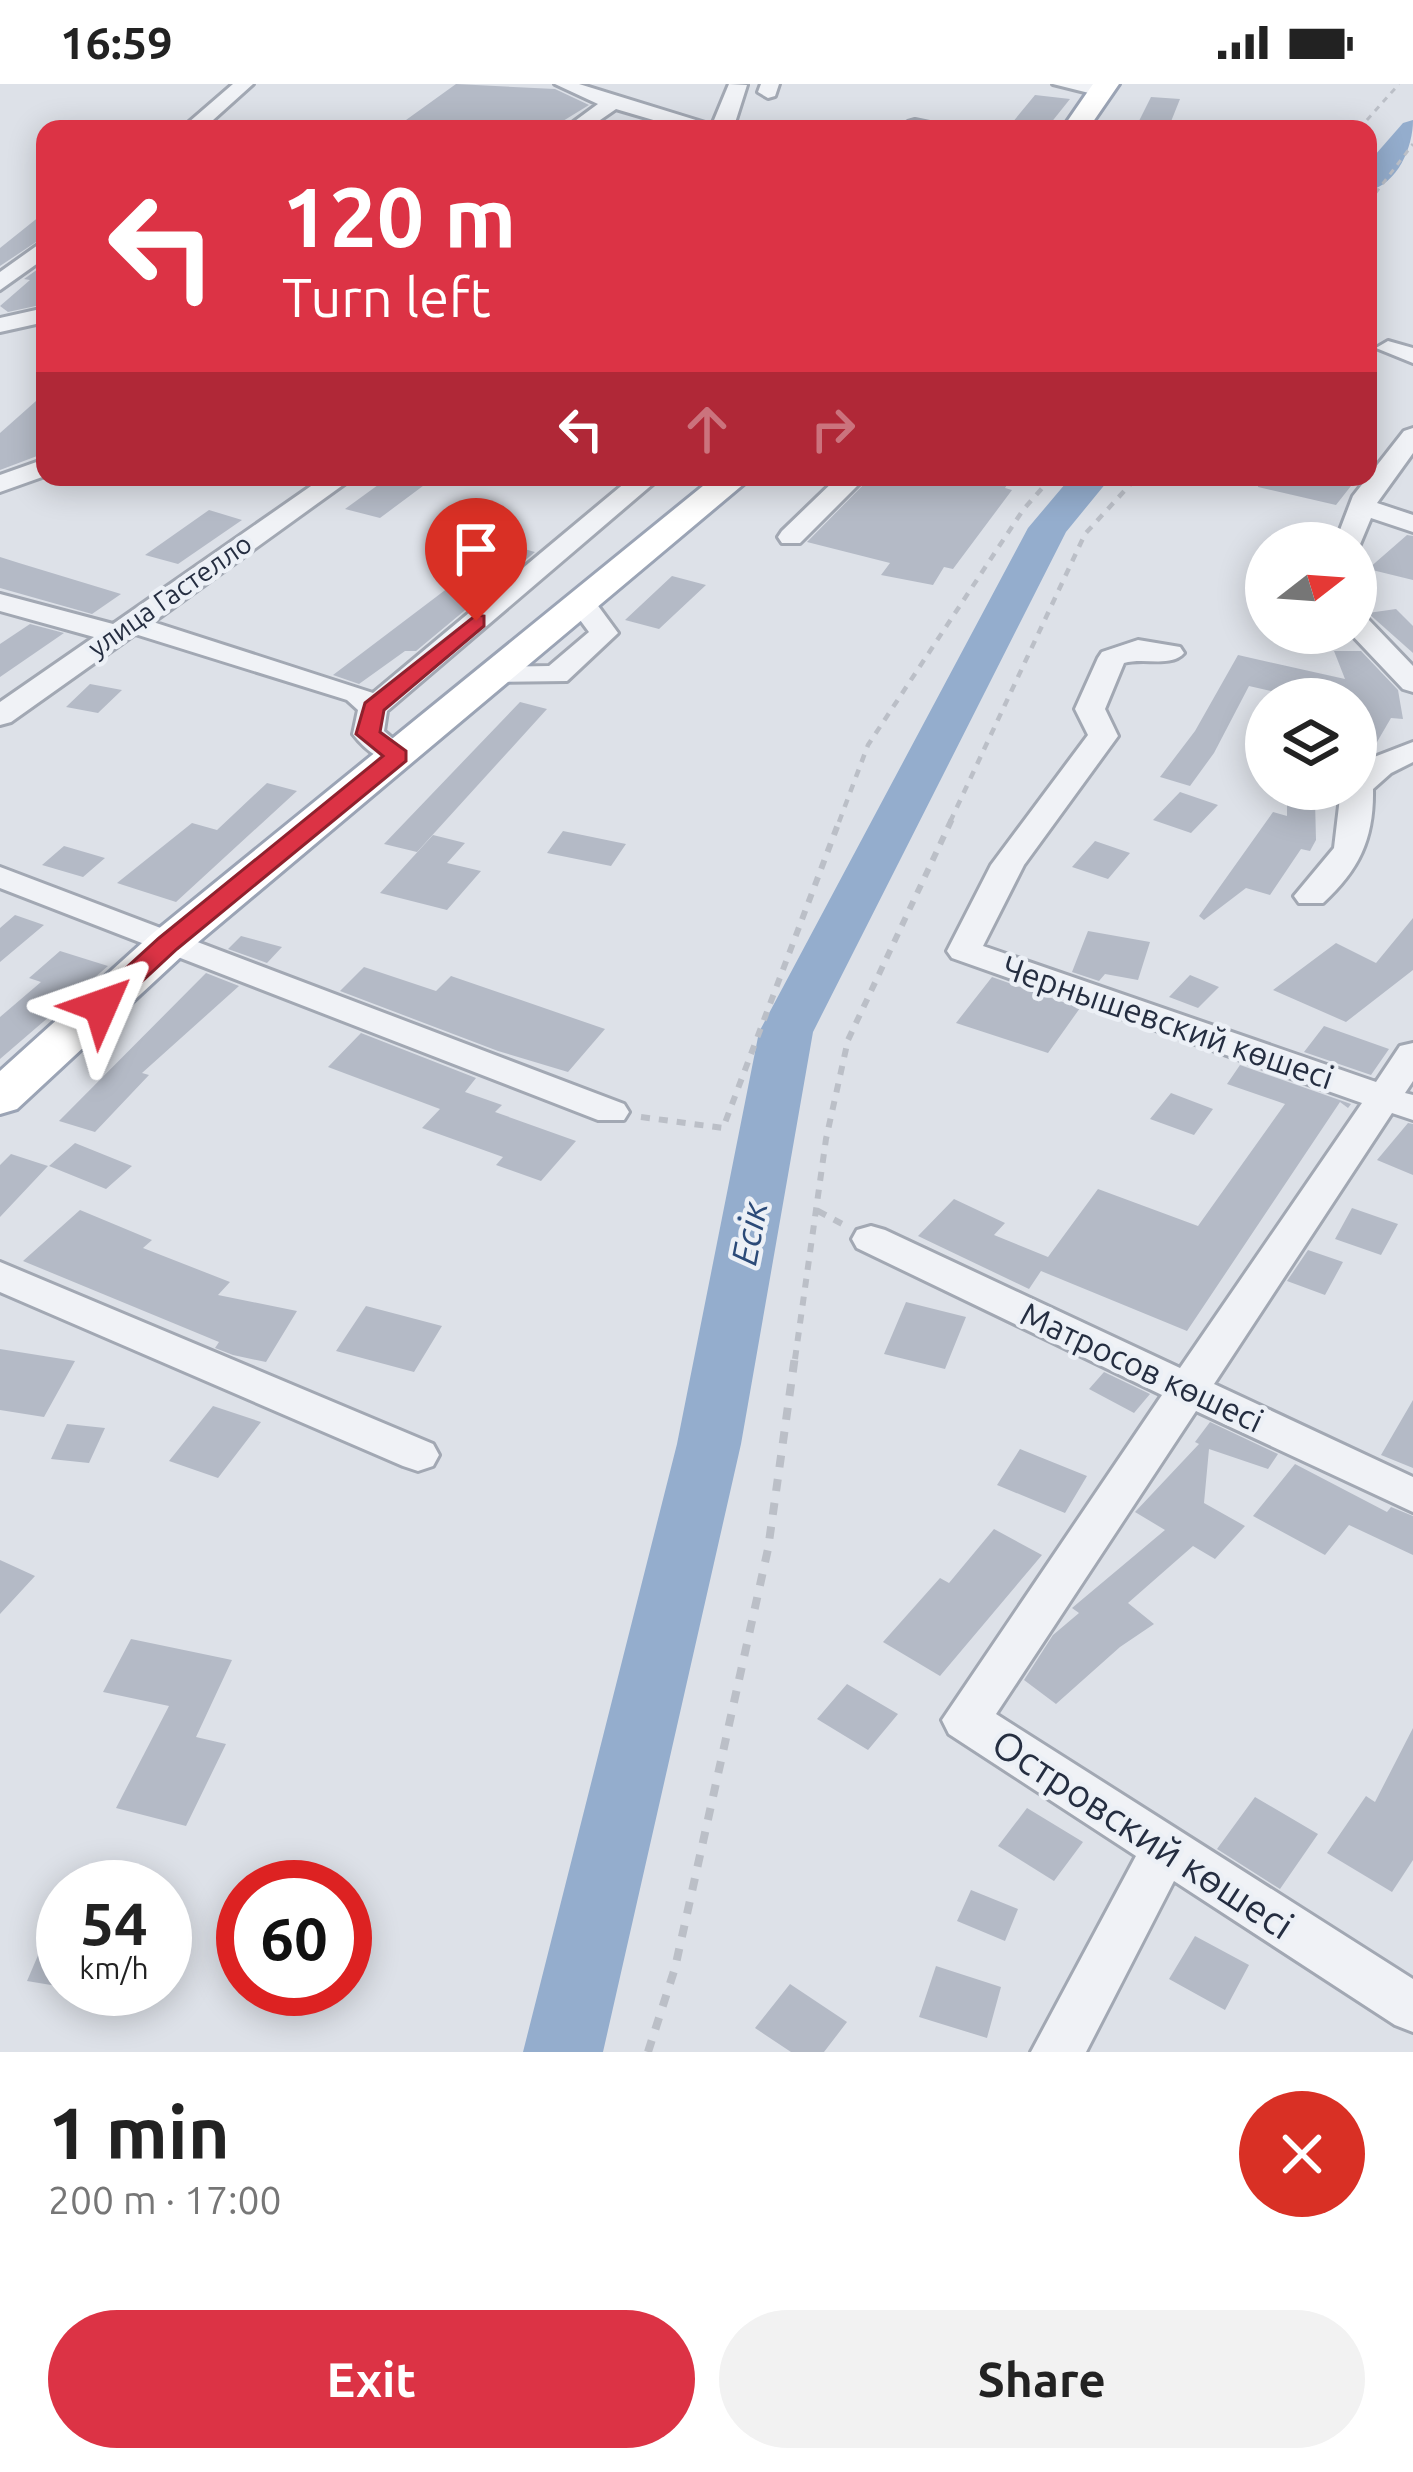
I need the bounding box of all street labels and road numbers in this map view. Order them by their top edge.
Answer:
street label: улица Гастелло [82,528,257,663]
street label: Чернышевский көшесі [998,947,1339,1096]
street label: Матросов көшесі [1015,1294,1269,1439]
street label: Островский көшесі [985,1720,1302,1947]

